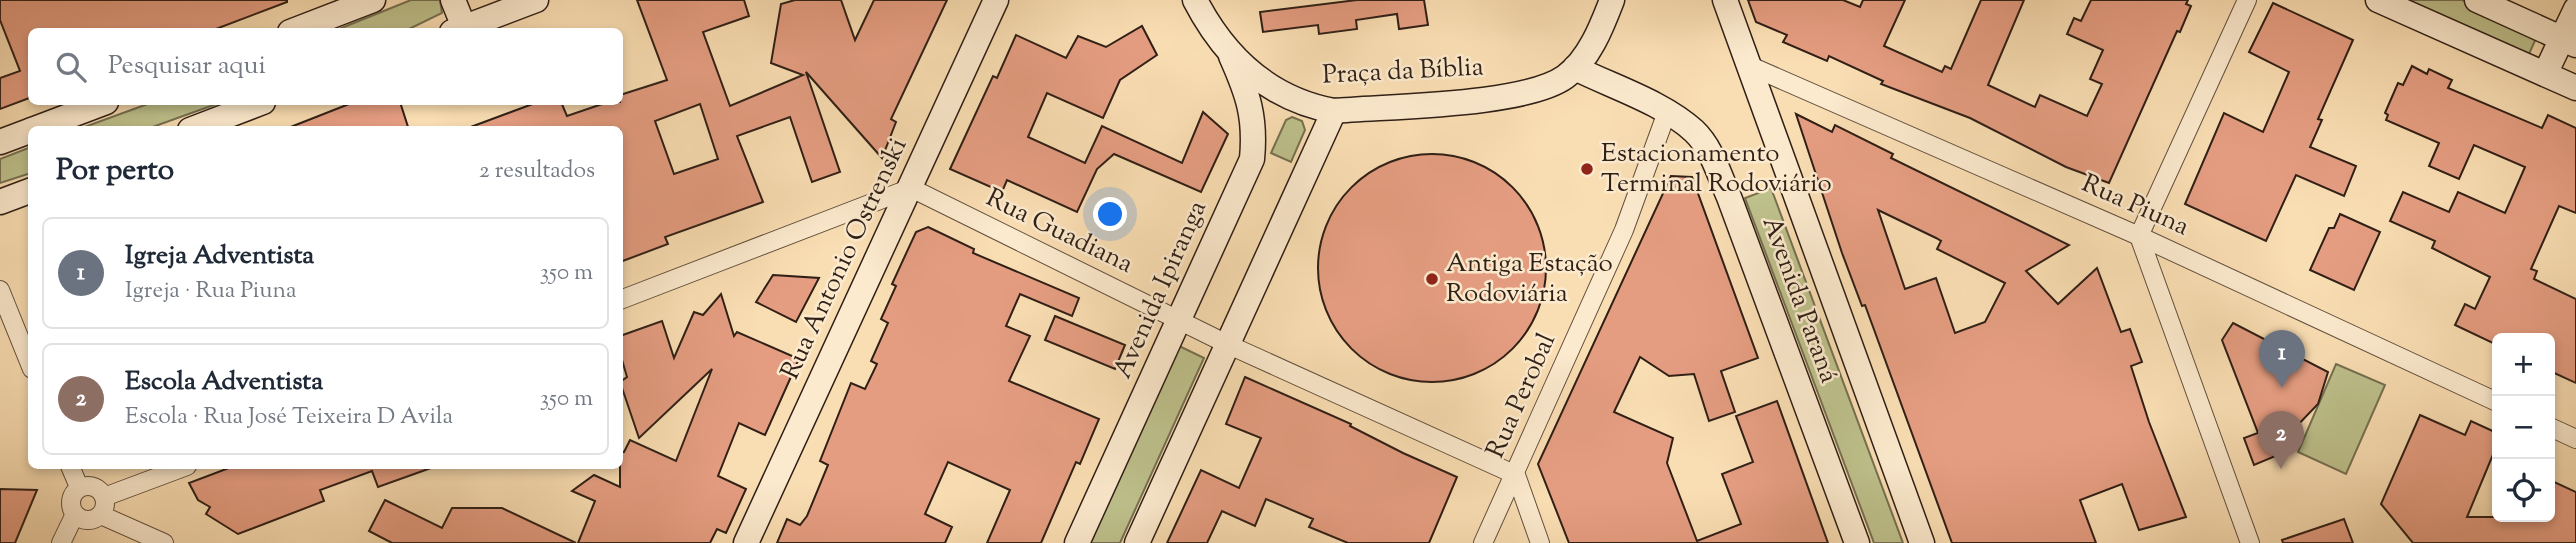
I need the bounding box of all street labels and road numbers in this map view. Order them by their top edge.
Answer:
street label: Praça da Bíblia [1321,49,1485,95]
street label: Rua Antonio Ostrenski [773,132,917,386]
street label: Rua Piuna [2075,166,2195,246]
street label: Rua Guadiana [979,180,1139,284]
street label: Avenida Ipiranga [1105,195,1217,385]
street label: Avenida Paraná [1752,212,1846,388]
street label: Rua Perobal [1478,328,1566,464]

